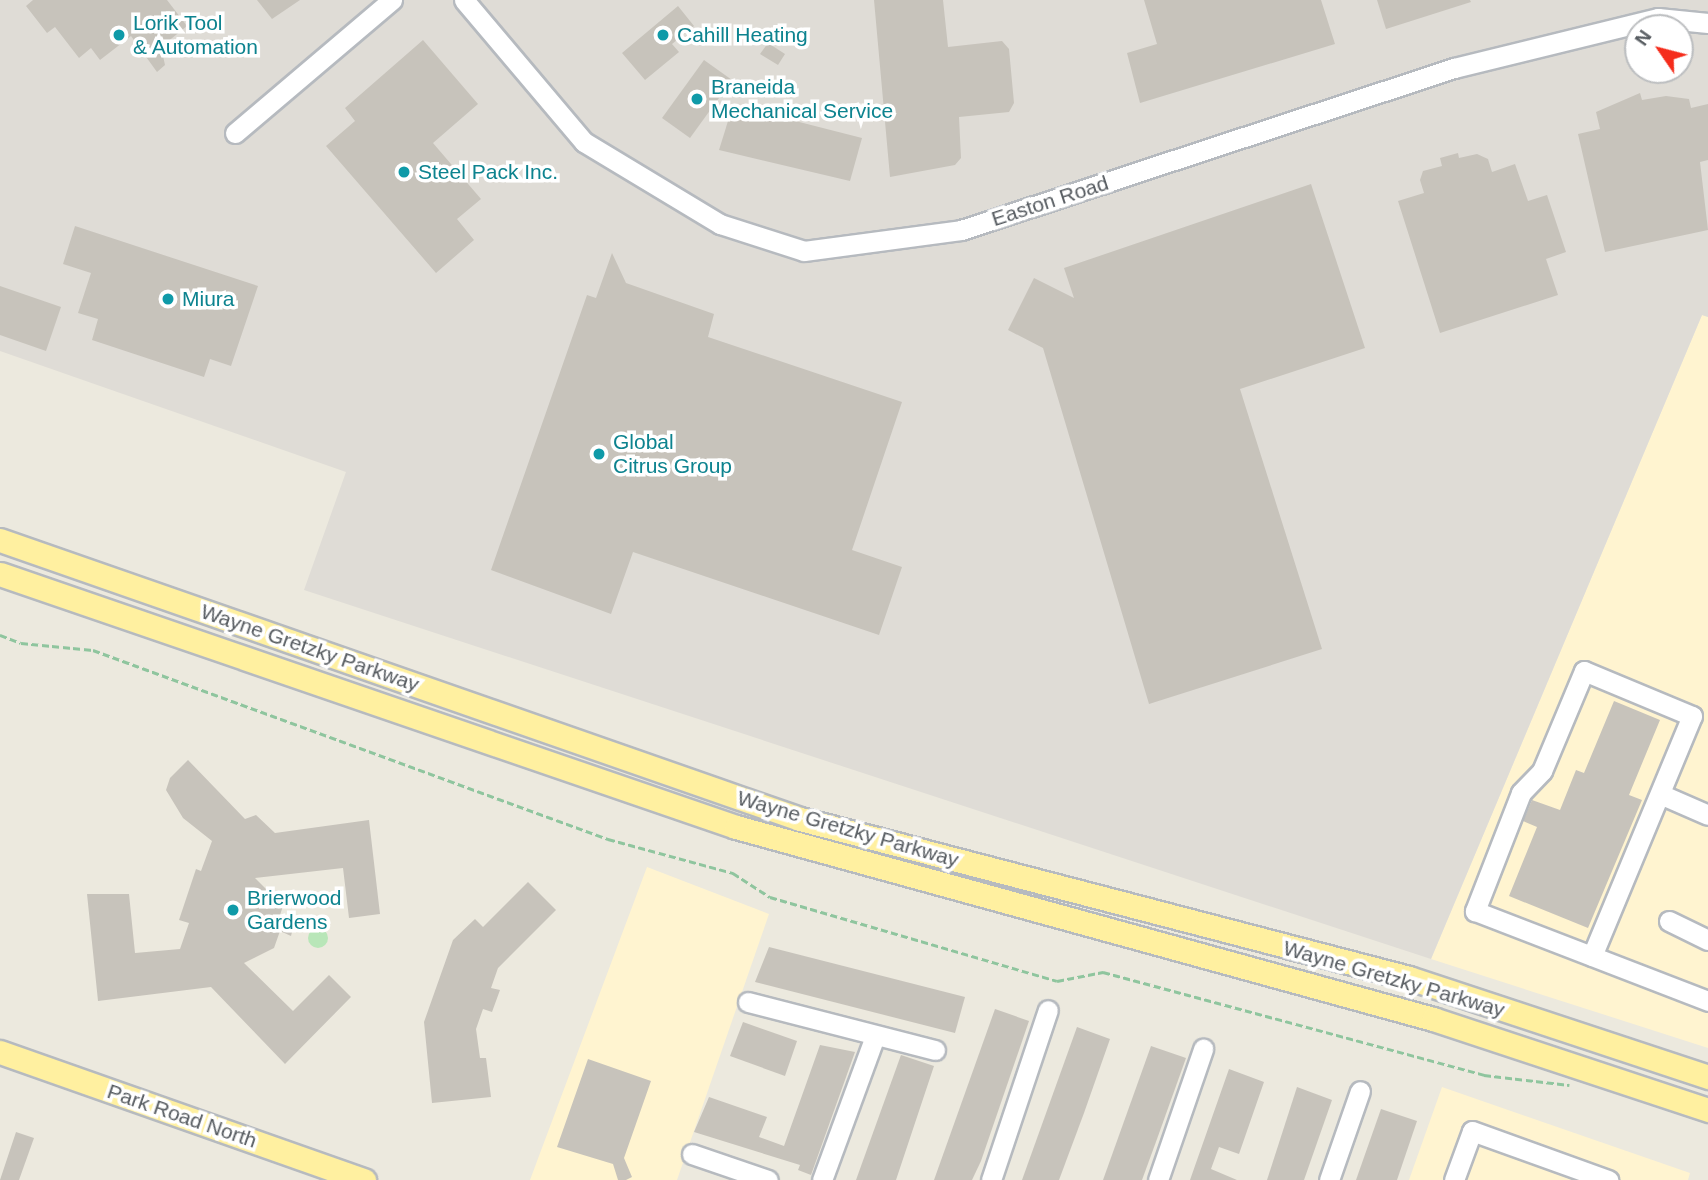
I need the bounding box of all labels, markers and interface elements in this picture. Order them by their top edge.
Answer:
place label: Lorik Tool & Automation [133,10,259,60]
north arrow [1624,14,1694,84]
place label: Cahill Heating [677,22,808,48]
text: N [1630,26,1656,49]
marker: Lorik Tool & Automation [111,27,127,43]
marker: Cahill Heating [655,27,671,43]
place label: Braneida Mechanical Service [711,74,893,124]
marker: Braneida Mechanical Service [689,91,705,107]
place label: Steel Pack Inc. [418,159,558,185]
marker: Steel Pack Inc. [396,164,412,180]
street label: Easton Road [988,170,1112,232]
place label: Miura [182,286,235,312]
marker: Miura [160,291,176,307]
place label: Global Citrus Group [613,429,732,479]
marker: Global Citrus Group [591,446,607,462]
street label: Wayne Gretzky Parkway [198,599,422,697]
street label: Wayne Gretzky Parkway [734,785,962,873]
place label: Brierwood Gardens [247,885,342,935]
marker: Brierwood Gardens [225,902,241,918]
street label: Wayne Gretzky Parkway [1280,935,1508,1023]
street label: Park Road North [104,1079,260,1153]

